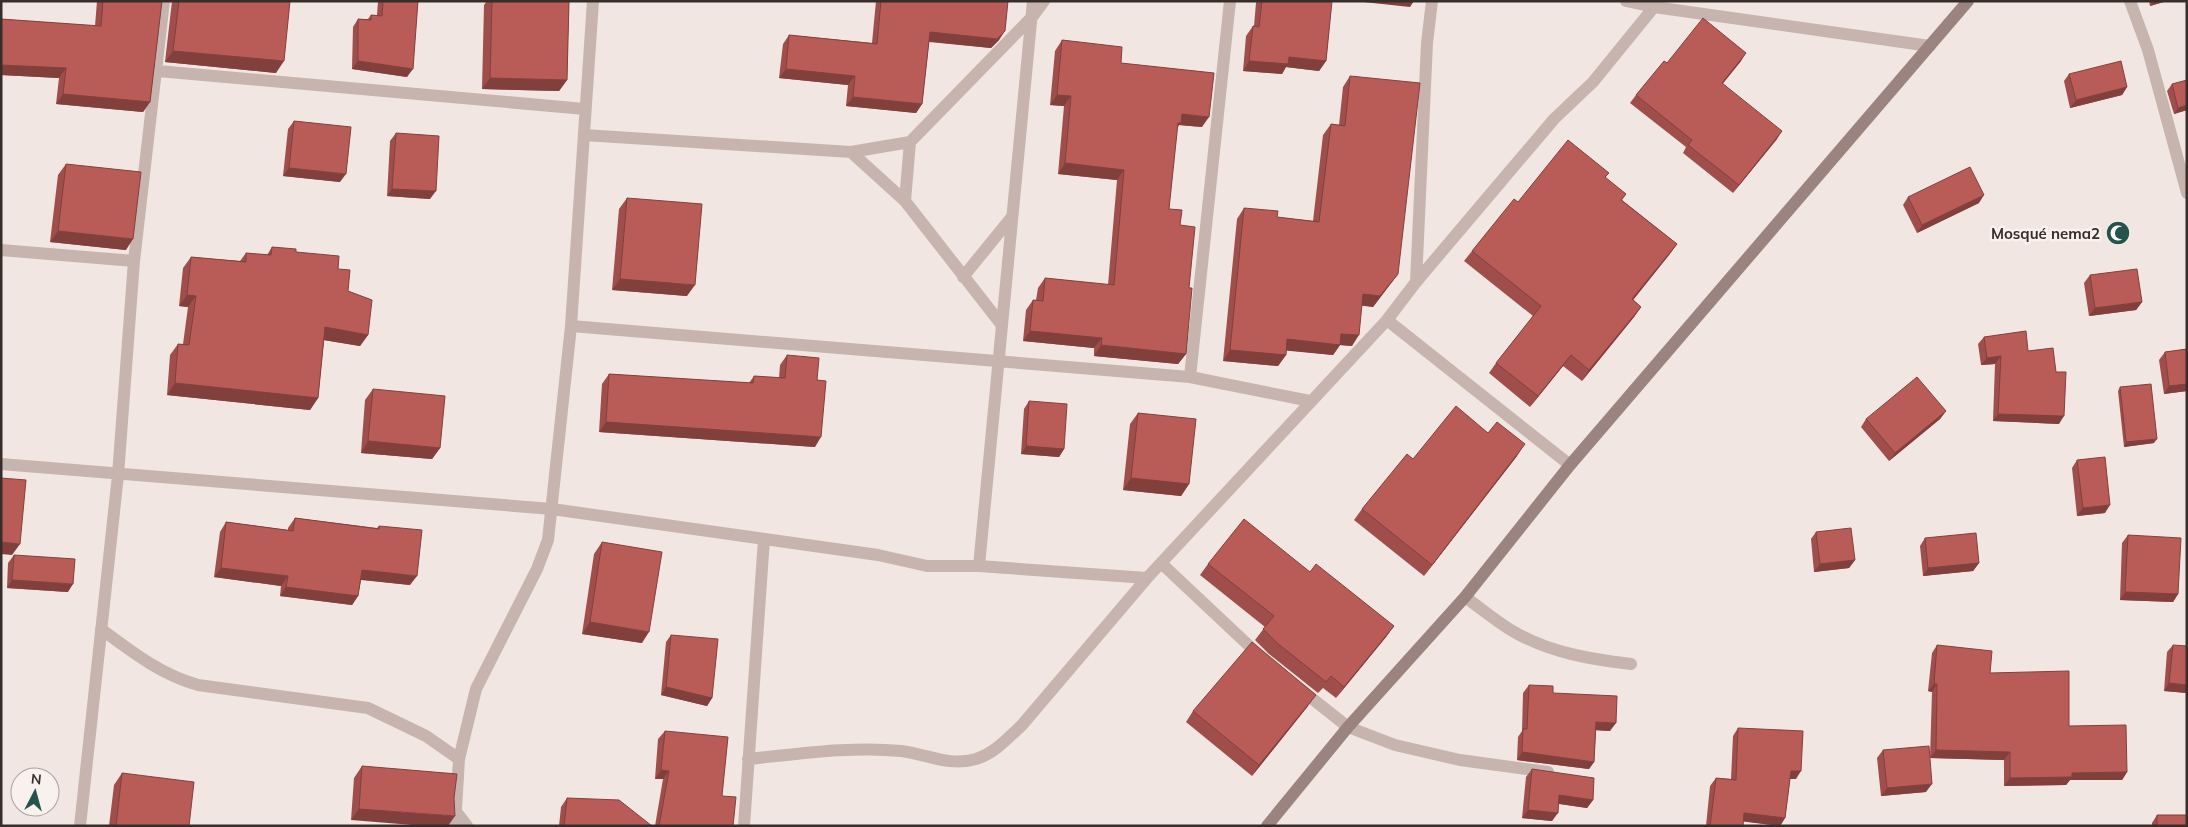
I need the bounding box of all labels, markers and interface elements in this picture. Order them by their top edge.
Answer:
mosque icon: Mosqué nema2 [2105,220,2131,246]
place label: Mosqué nema2 [1991,224,2100,243]
north arrow [10,767,60,817]
text: N [30,770,43,789]

